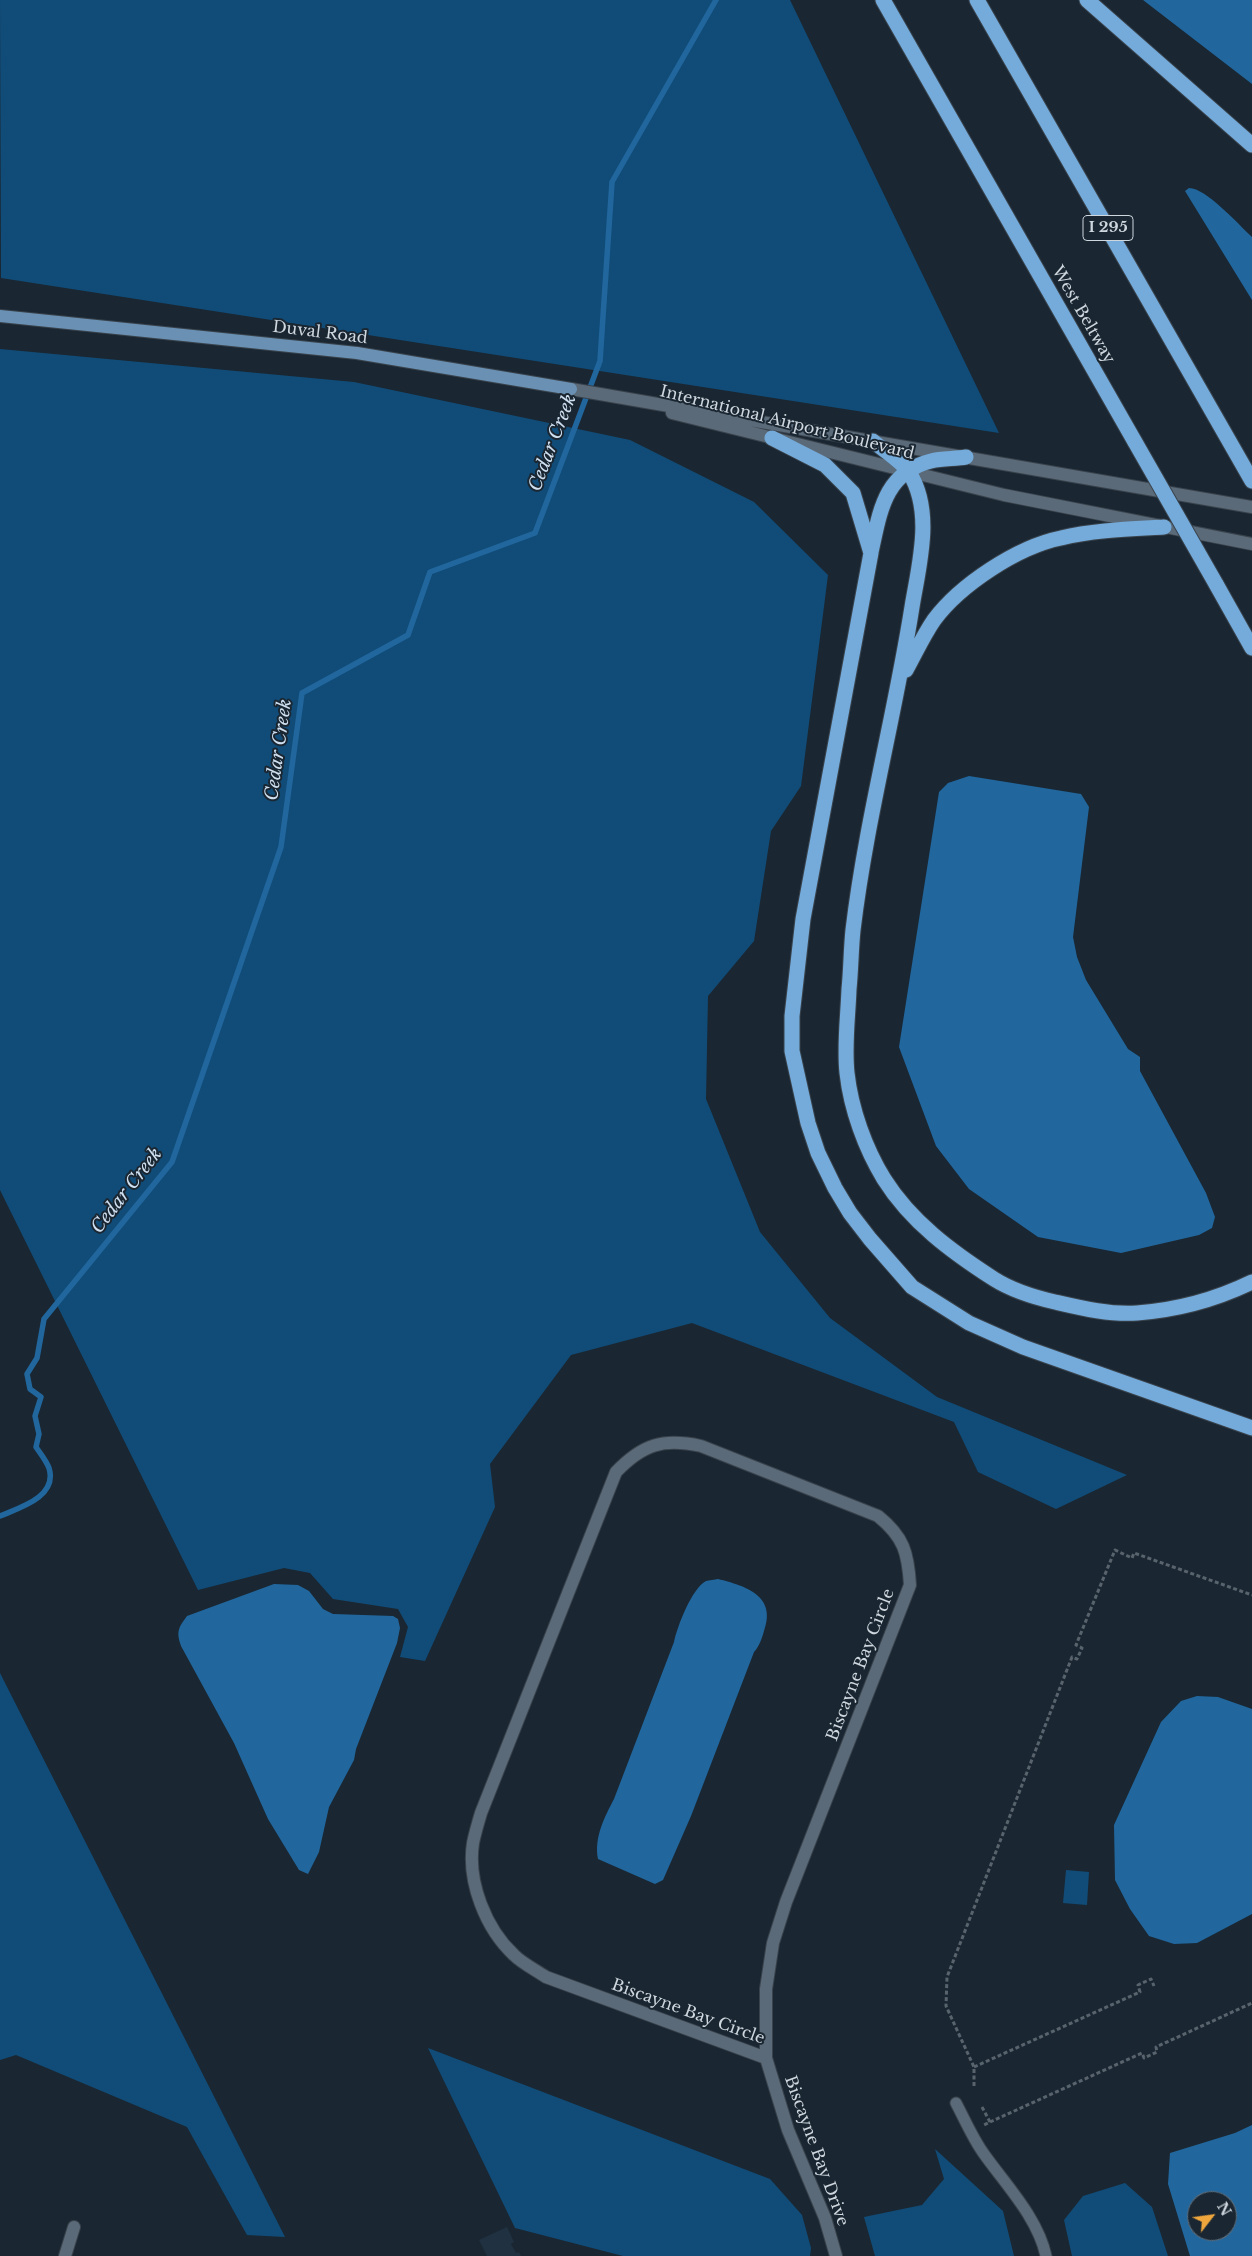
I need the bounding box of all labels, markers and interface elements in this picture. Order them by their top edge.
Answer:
road number: I 295 [1083,216,1133,240]
street label: West Beltway [1047,263,1119,367]
street label: Duval Road [271,318,369,348]
street label: International Airport Boulevard [658,382,916,464]
water label: Cedar Creek [525,391,581,495]
water label: Cedar Creek [261,698,297,802]
water label: Cedar Creek [87,1144,167,1238]
street label: Biscayne Bay Circle [823,1586,899,1744]
street label: Biscayne Bay Circle [609,1975,767,2049]
street label: Biscayne Bay Drive [780,2073,852,2229]
north arrow [1187,2191,1237,2241]
text: N [1213,2199,1235,2219]

